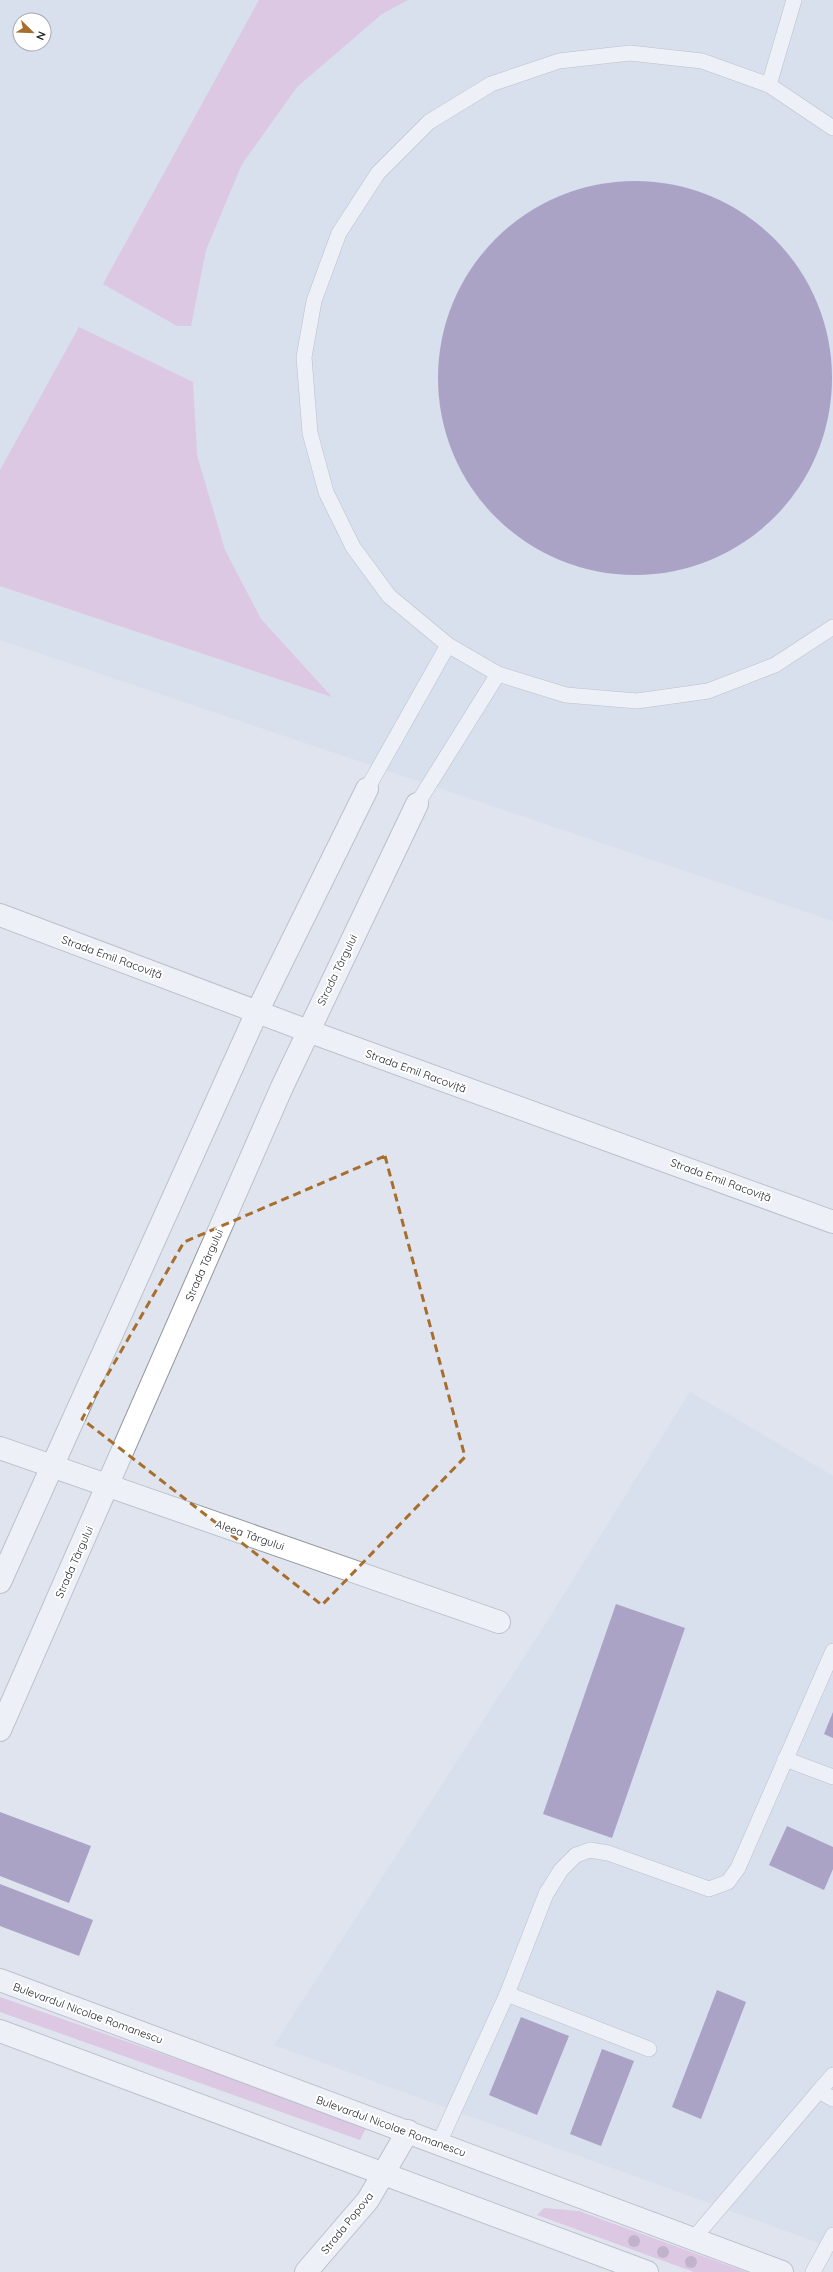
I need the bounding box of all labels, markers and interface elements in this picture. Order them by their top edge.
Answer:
north arrow [12,12,52,52]
text: N [33,29,49,42]
street label: Strada Emil Racoviță [60,932,164,982]
street label: Strada Târgului [314,932,360,1008]
street label: Strada Emil Racoviță [364,1046,468,1096]
street label: Strada Emil Racoviță [669,1155,773,1205]
street label: Strada Târgului [182,1227,226,1303]
street label: Aleea Târgului [214,1517,286,1553]
street label: Strada Târgului [52,1524,96,1600]
street label: Bulevardul Nicolae Romanescu [11,1979,165,2047]
street label: Bulevardul Nicolae Romanescu [314,2092,468,2160]
street label: Strada Popova [318,2189,376,2257]

